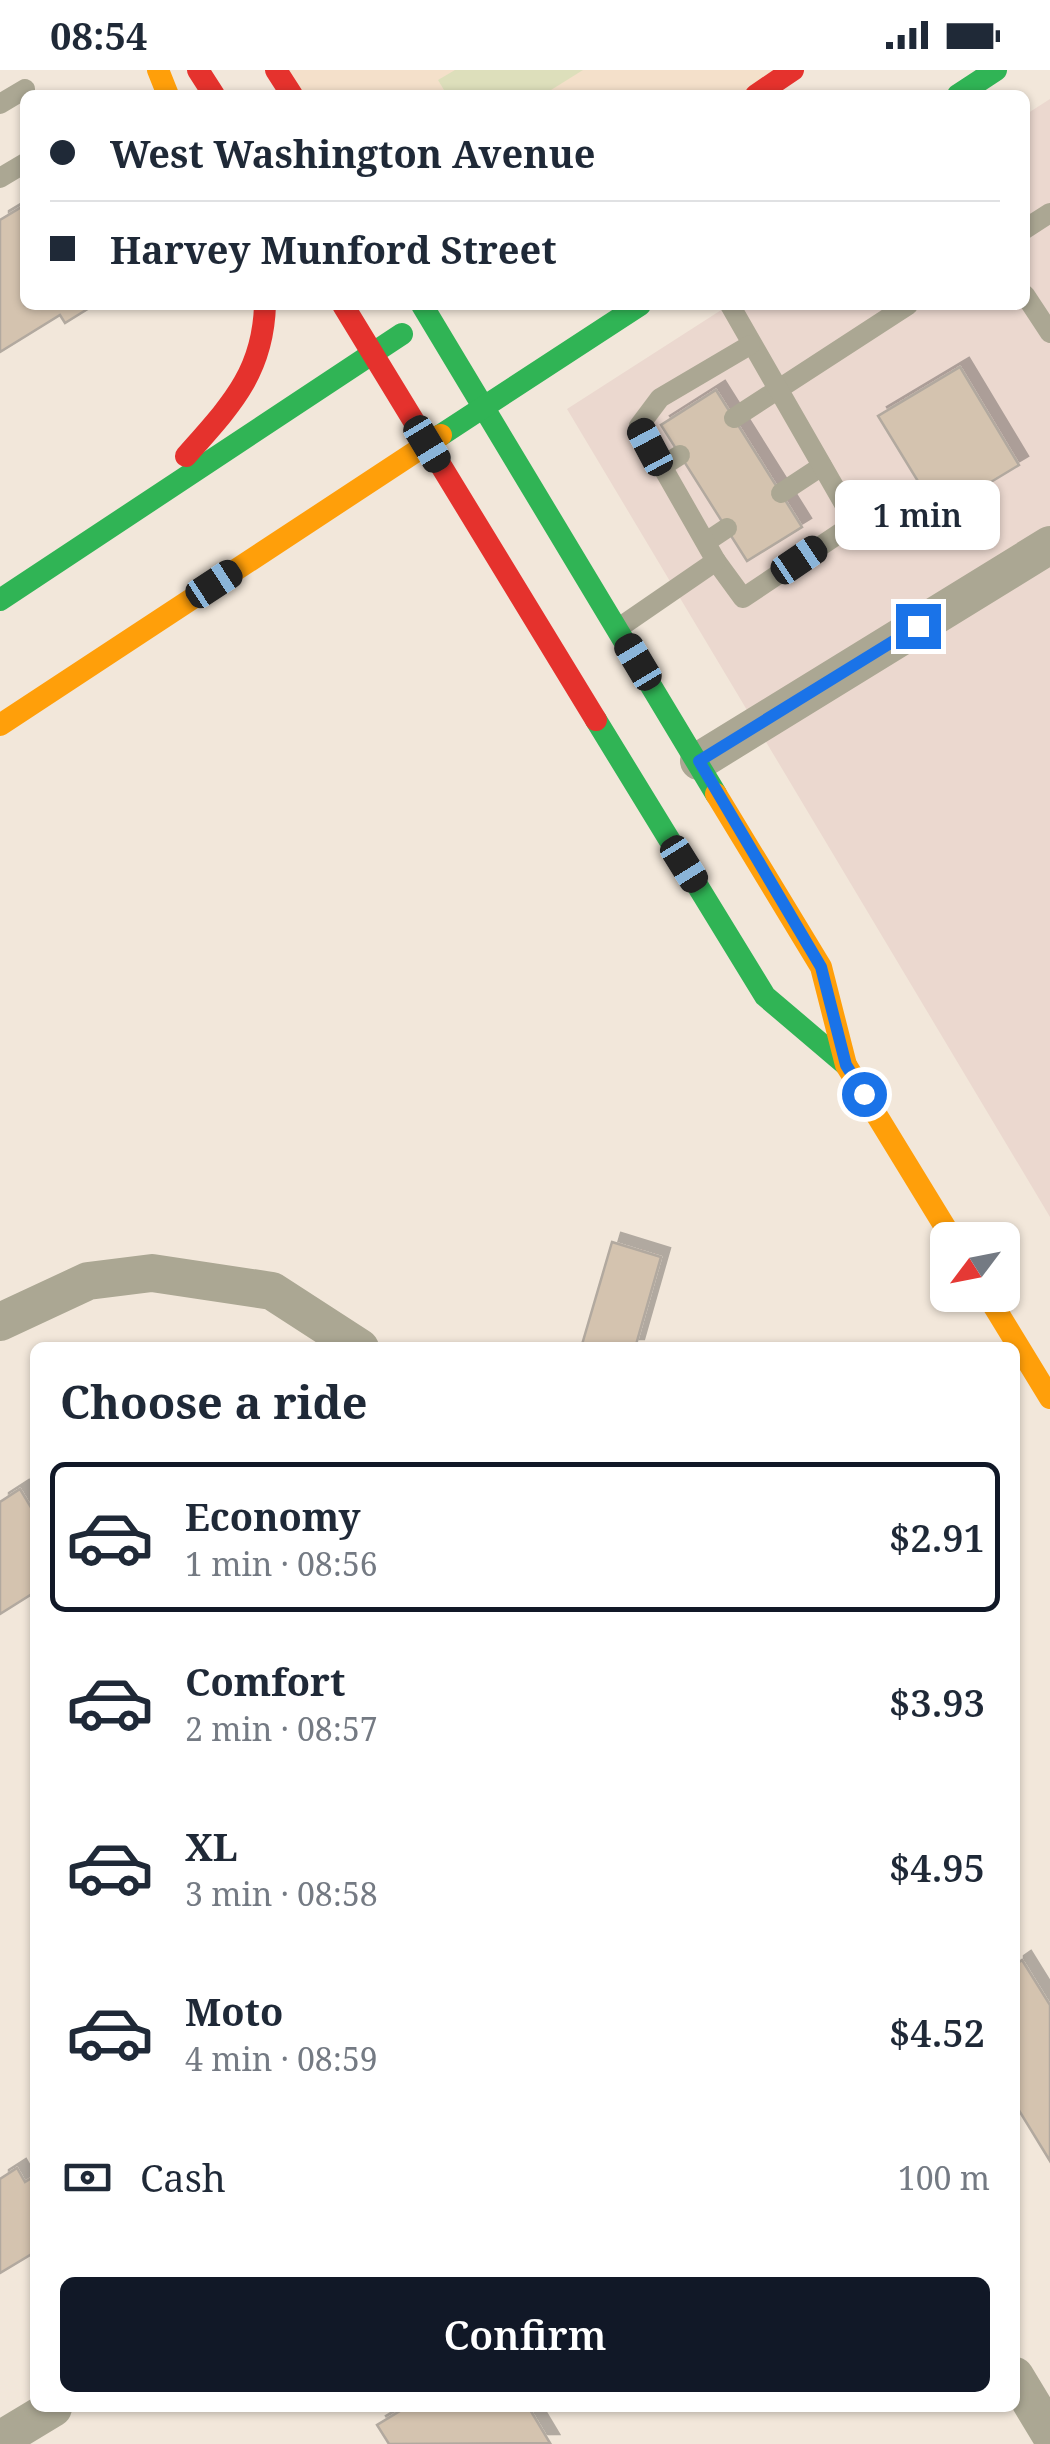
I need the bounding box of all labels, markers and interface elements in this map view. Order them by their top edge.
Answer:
text: 08:54 [50,9,147,61]
text: West Washington Avenue [110,127,596,179]
text: Harvey Munford Street [110,223,557,275]
car [399,411,455,477]
car [623,413,677,481]
callout: 1 min [836,481,1000,551]
text: 1 min [873,493,962,536]
car [766,531,832,589]
car [181,555,247,613]
route end [896,604,941,649]
car [610,629,666,695]
car [655,831,713,897]
route start [842,1072,887,1117]
north arrow [930,1222,1020,1312]
map controls [930,1222,1020,1312]
text: Choose a ride [60,1371,368,1432]
text: Economy [185,1490,361,1542]
icon: car [65,1492,155,1582]
text: $2.91 [889,1511,985,1563]
text: 1 min · 08:56 [185,1542,378,1585]
text: Comfort [185,1655,345,1707]
icon: car [65,1657,155,1747]
text: $3.93 [889,1676,985,1728]
text: 2 min · 08:57 [185,1707,378,1750]
text: XL [185,1820,238,1872]
icon: car [65,1822,155,1912]
text: $4.95 [889,1841,985,1893]
text: 3 min · 08:58 [185,1872,378,1915]
text: Moto [185,1985,283,2037]
icon: car [65,1987,155,2077]
text: $4.52 [889,2006,985,2058]
text: 4 min · 08:59 [185,2037,378,2080]
icon: cash [60,2150,115,2205]
text: Cash [140,2151,226,2203]
text: 100 m [898,2156,990,2199]
button: Confirm [60,2277,990,2392]

